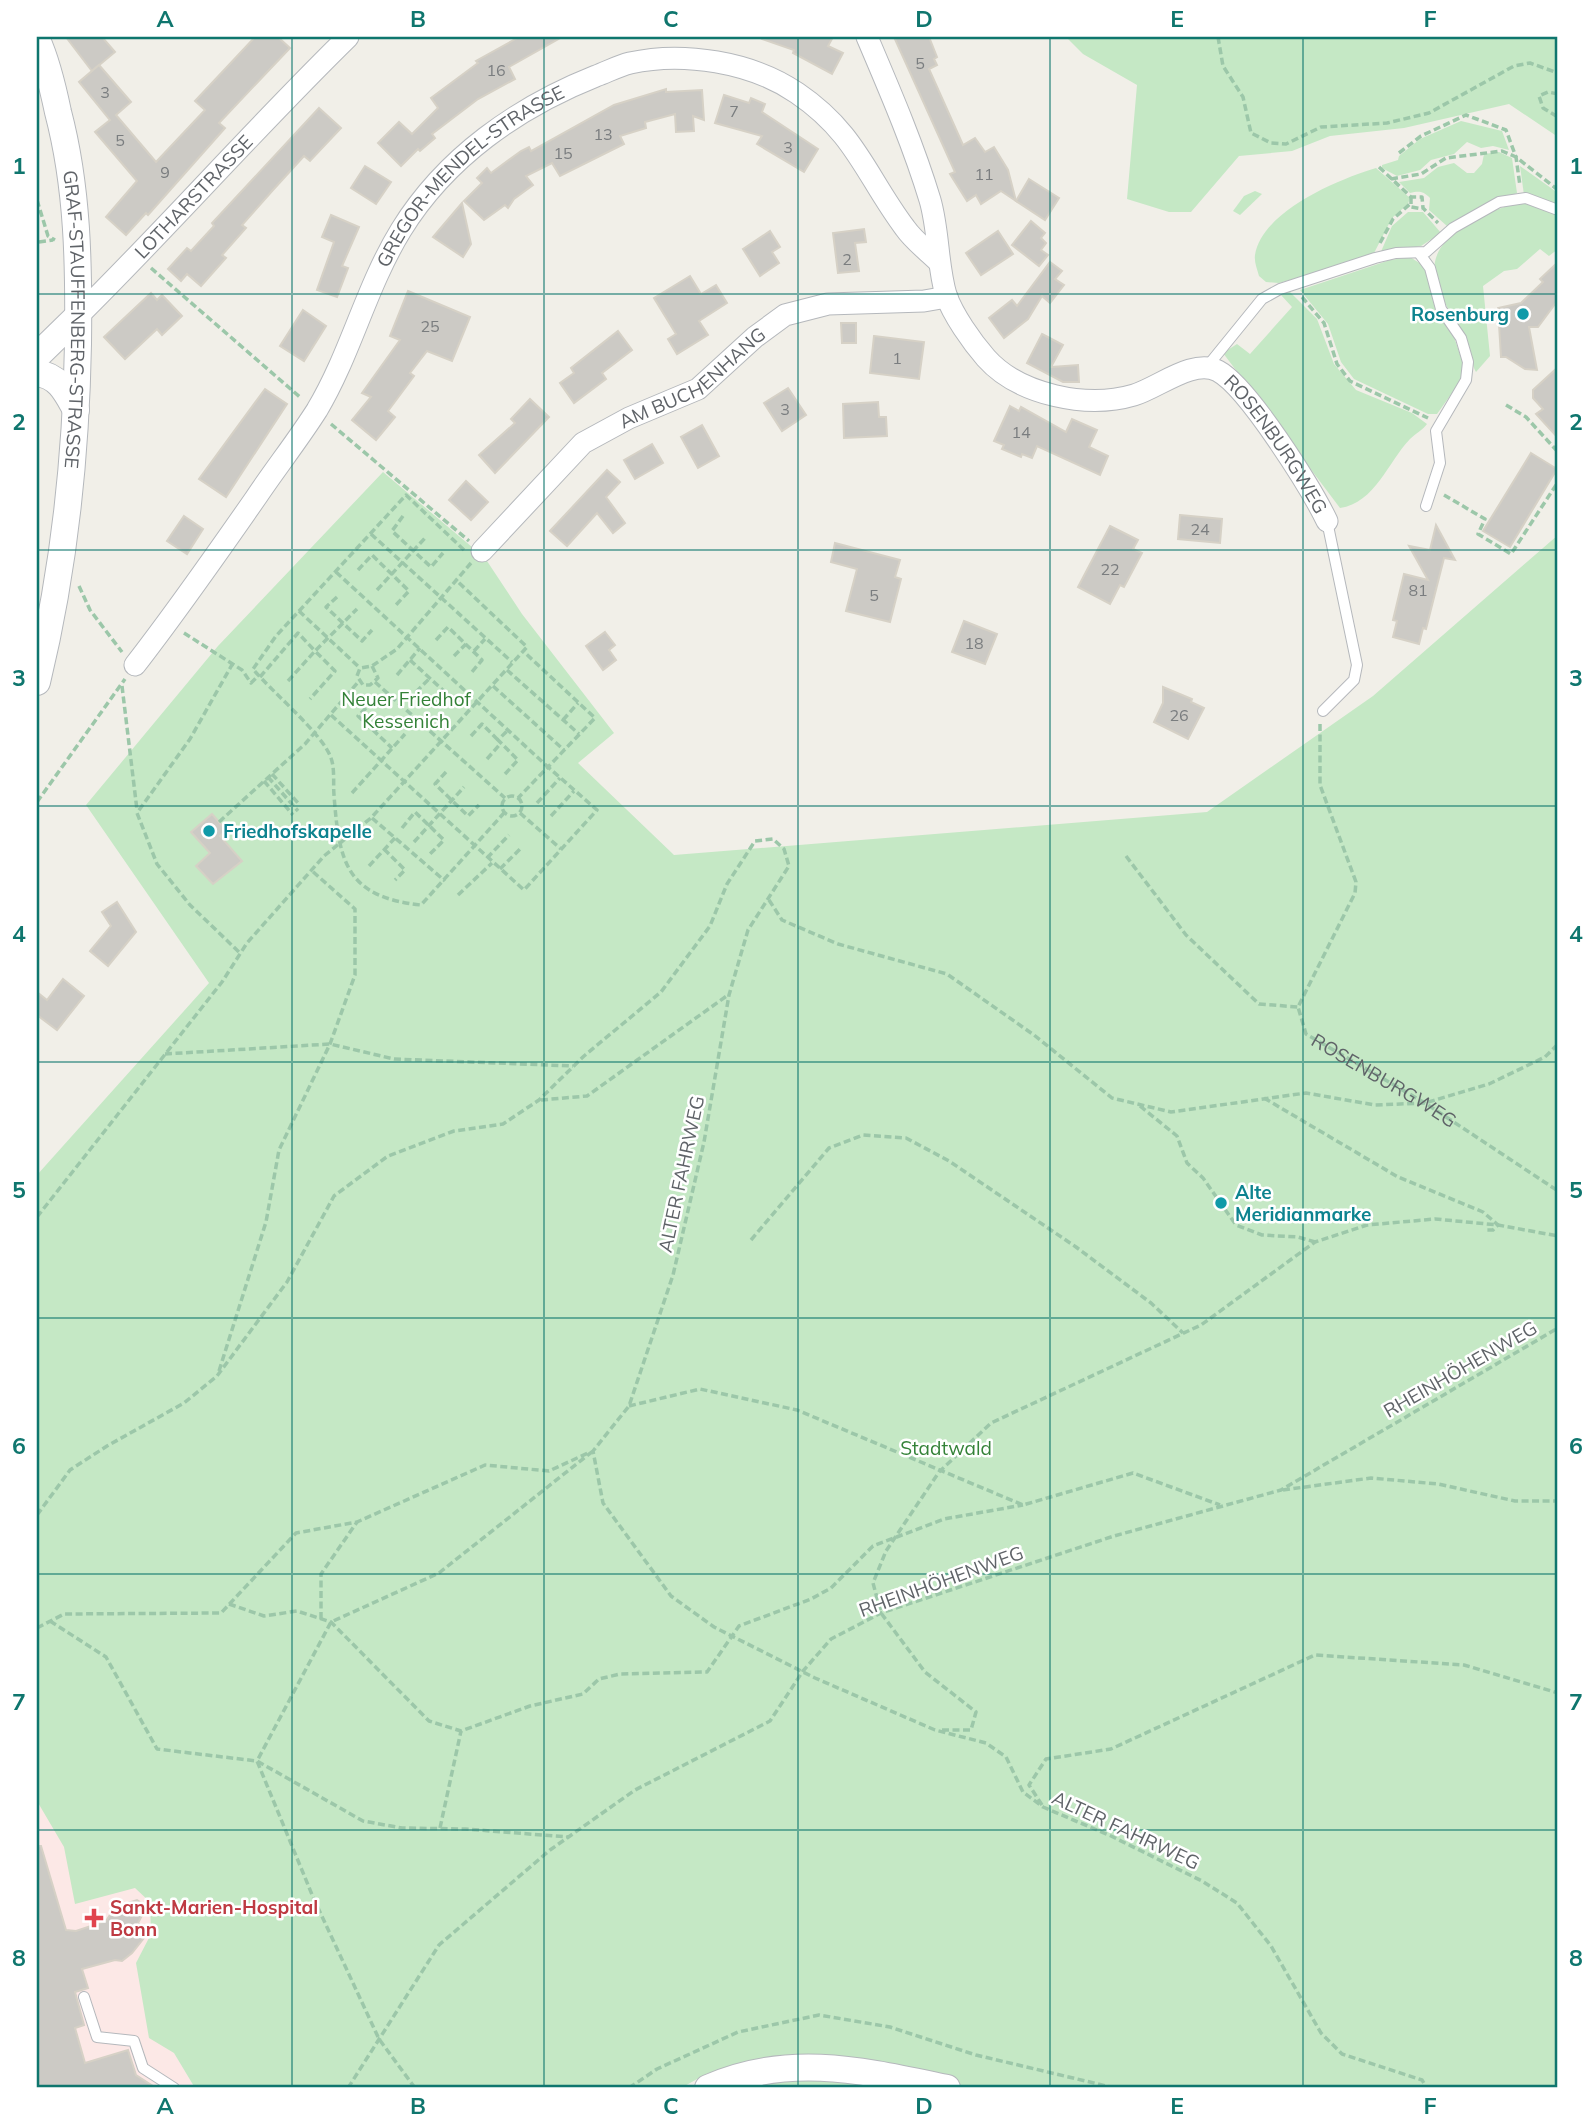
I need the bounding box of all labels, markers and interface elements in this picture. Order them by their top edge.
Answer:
text: A [156,4,174,33]
text: B [410,4,426,33]
text: C [663,4,679,33]
text: D [915,4,933,33]
text: E [1170,4,1184,33]
text: F [1423,4,1437,33]
house number: 5 [915,53,925,73]
house number: 16 [486,60,506,80]
street label: GREGOR-MENDEL-STRASSE [371,80,568,271]
house number: 3 [100,82,110,102]
house number: 7 [729,101,739,121]
house number: 13 [593,124,613,144]
house number: 5 [115,130,125,150]
street label: LOTHARSTRASSE [129,130,258,264]
house number: 3 [783,137,793,157]
house number: 15 [553,143,573,163]
text: 1 [12,151,26,180]
text: 1 [1569,151,1583,180]
house number: 9 [160,162,170,182]
house number: 11 [974,164,994,184]
street label: GRAF-STAUFFENBERG-STRASSE [58,169,90,469]
house number: 2 [842,249,852,269]
place label: Rosenburg [1411,302,1509,326]
marker: Rosenburg [1515,306,1531,322]
house number: 25 [420,316,440,336]
street label: AM BUCHENHANG [614,322,770,433]
house number: 1 [892,348,902,368]
street label: ROSENBURGWEG [1219,369,1333,518]
house number: 3 [780,399,790,419]
text: 2 [12,407,26,436]
text: 2 [1569,407,1583,436]
house number: 14 [1011,422,1031,442]
house number: 24 [1190,519,1210,539]
house number: 22 [1100,559,1120,579]
house number: 81 [1408,580,1428,600]
house number: 5 [869,585,879,605]
house number: 18 [964,633,984,653]
text: 3 [12,663,26,692]
text: 3 [1569,663,1583,692]
park label: Neuer Friedhof Kessenich [341,687,471,733]
house number: 26 [1169,705,1189,725]
place label: Friedhofskapelle [223,819,372,843]
marker: Friedhofskapelle [201,823,217,839]
text: 4 [12,919,26,948]
text: 4 [1569,919,1583,948]
street label: ROSENBURGWEG [1307,1028,1461,1133]
street label: ALTER FAHRWEG [653,1093,709,1255]
text: 5 [12,1175,26,1204]
text: 5 [1569,1175,1583,1204]
place label: Alte Meridianmarke [1235,1180,1371,1226]
marker: Alte Meridianmarke [1213,1195,1229,1211]
street label: RHEINHÖHENWEG [1379,1315,1541,1423]
text: 6 [12,1431,26,1460]
text: 6 [1569,1431,1583,1460]
park label: Stadtwald [900,1436,992,1460]
street label: RHEINHÖHENWEG [855,1540,1027,1622]
text: 7 [12,1687,26,1716]
text: 7 [1569,1687,1583,1716]
street label: ALTER FAHRWEG [1049,1785,1203,1875]
place label: Sankt-Marien-Hospital Bonn [110,1895,318,1941]
marker: Sankt-Marien-Hospital Bonn [84,1908,104,1928]
text: 8 [12,1943,26,1972]
text: 8 [1569,1943,1583,1972]
text: A [156,2091,174,2120]
text: B [410,2091,426,2120]
text: C [663,2091,679,2120]
text: D [915,2091,933,2120]
text: E [1170,2091,1184,2120]
text: F [1423,2091,1437,2120]

